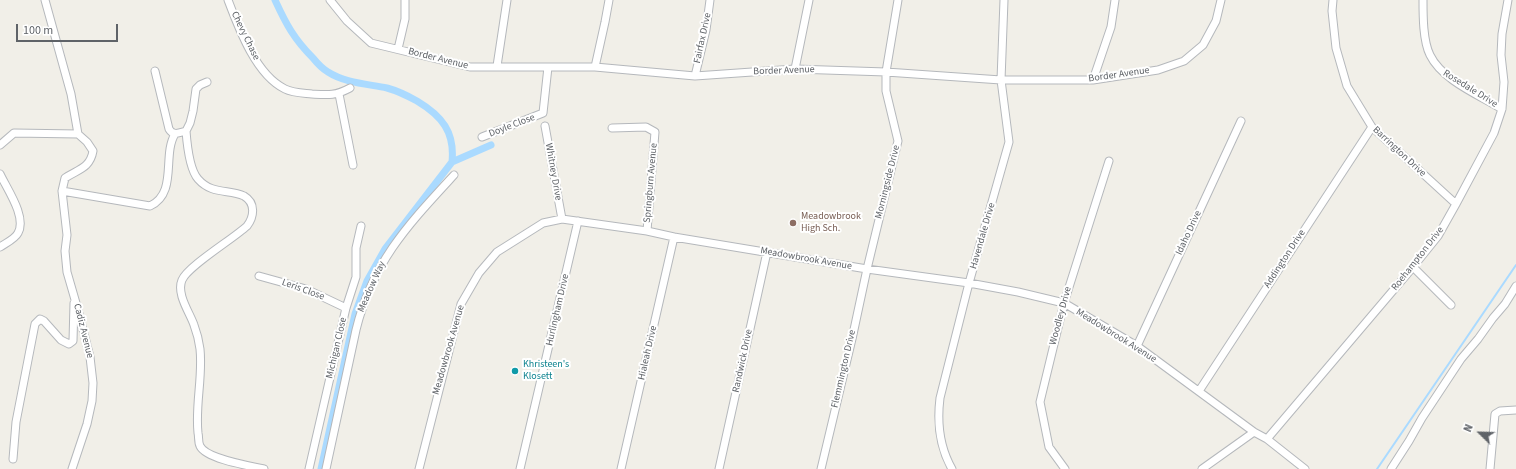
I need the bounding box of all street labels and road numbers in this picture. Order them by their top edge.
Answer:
street label: Chevy Chase [228,10,262,62]
street label: Fairfax Drive [692,12,714,64]
street label: Border Avenue [407,46,469,72]
street label: Border Avenue [753,64,815,78]
street label: Border Avenue [1088,65,1150,85]
street label: Rosedale Drive [1441,68,1499,110]
street label: Doyle Close [487,112,537,140]
street label: Barrington Drive [1370,124,1428,180]
street label: Whitney Drive [542,142,564,202]
street label: Springburn Avenue [642,143,660,223]
street label: Morningside Drive [873,144,903,220]
street label: Havendale Drive [968,201,998,271]
street label: Idaho Drive [1173,209,1205,257]
street label: Roehampton Drive [1389,225,1447,293]
street label: Addington Drive [1262,228,1308,290]
street label: Meadowbrook Avenue [759,245,853,273]
street label: Meadow Way [355,260,389,314]
street label: Hurlingham Drive [544,273,572,347]
street label: Leris Close [280,277,326,303]
street label: Woodley Drive [1047,285,1075,347]
street label: Cadiz Avenue [70,302,96,360]
street label: Meadowbrook Avenue [430,304,468,396]
street label: Meadowbrook Avenue [1073,306,1159,366]
street label: Michigan Close [324,316,350,380]
street label: Hialeah Drive [636,325,660,381]
street label: Randwick Drive [730,328,756,394]
street label: Flemmington Drive [829,329,859,409]

